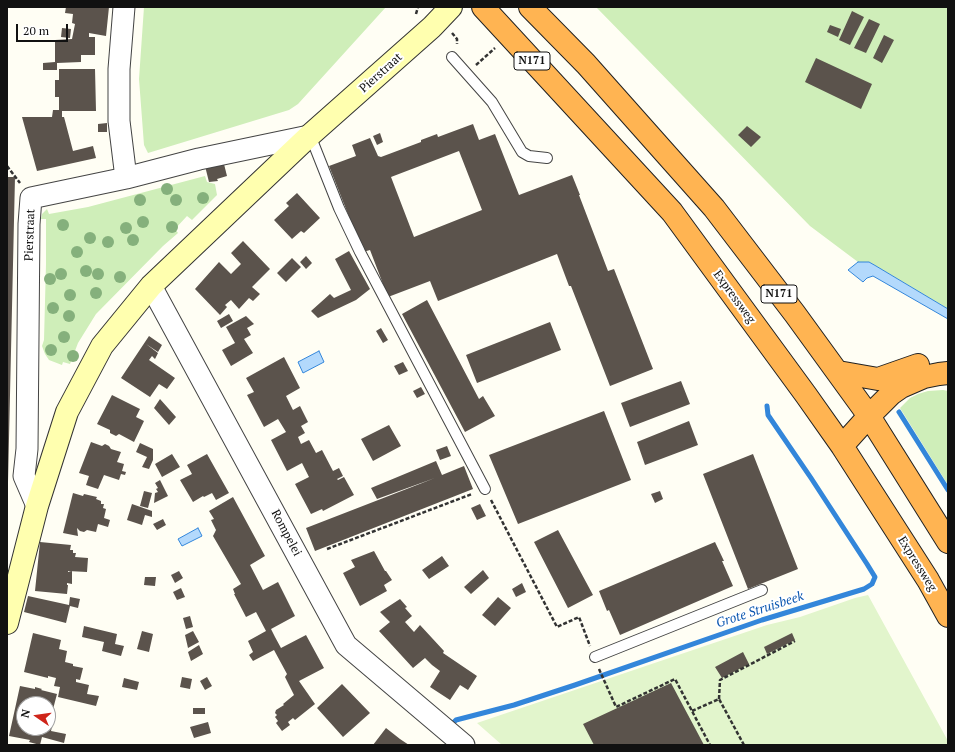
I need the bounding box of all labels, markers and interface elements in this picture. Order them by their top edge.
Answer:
scale bar [18,16,70,42]
text: 20 m [23,23,49,38]
street label: Pierstraat [357,50,405,96]
road number: N171 [514,52,550,70]
street label: Pierstraat [22,209,38,261]
street label: Expressweg [710,268,758,326]
road number: N171 [761,285,797,303]
street label: Rompelei [268,507,304,559]
street label: Expressweg [894,534,940,594]
water label: Grote Struisbeek [714,589,806,631]
north arrow [16,696,56,736]
text: N [18,708,33,719]

